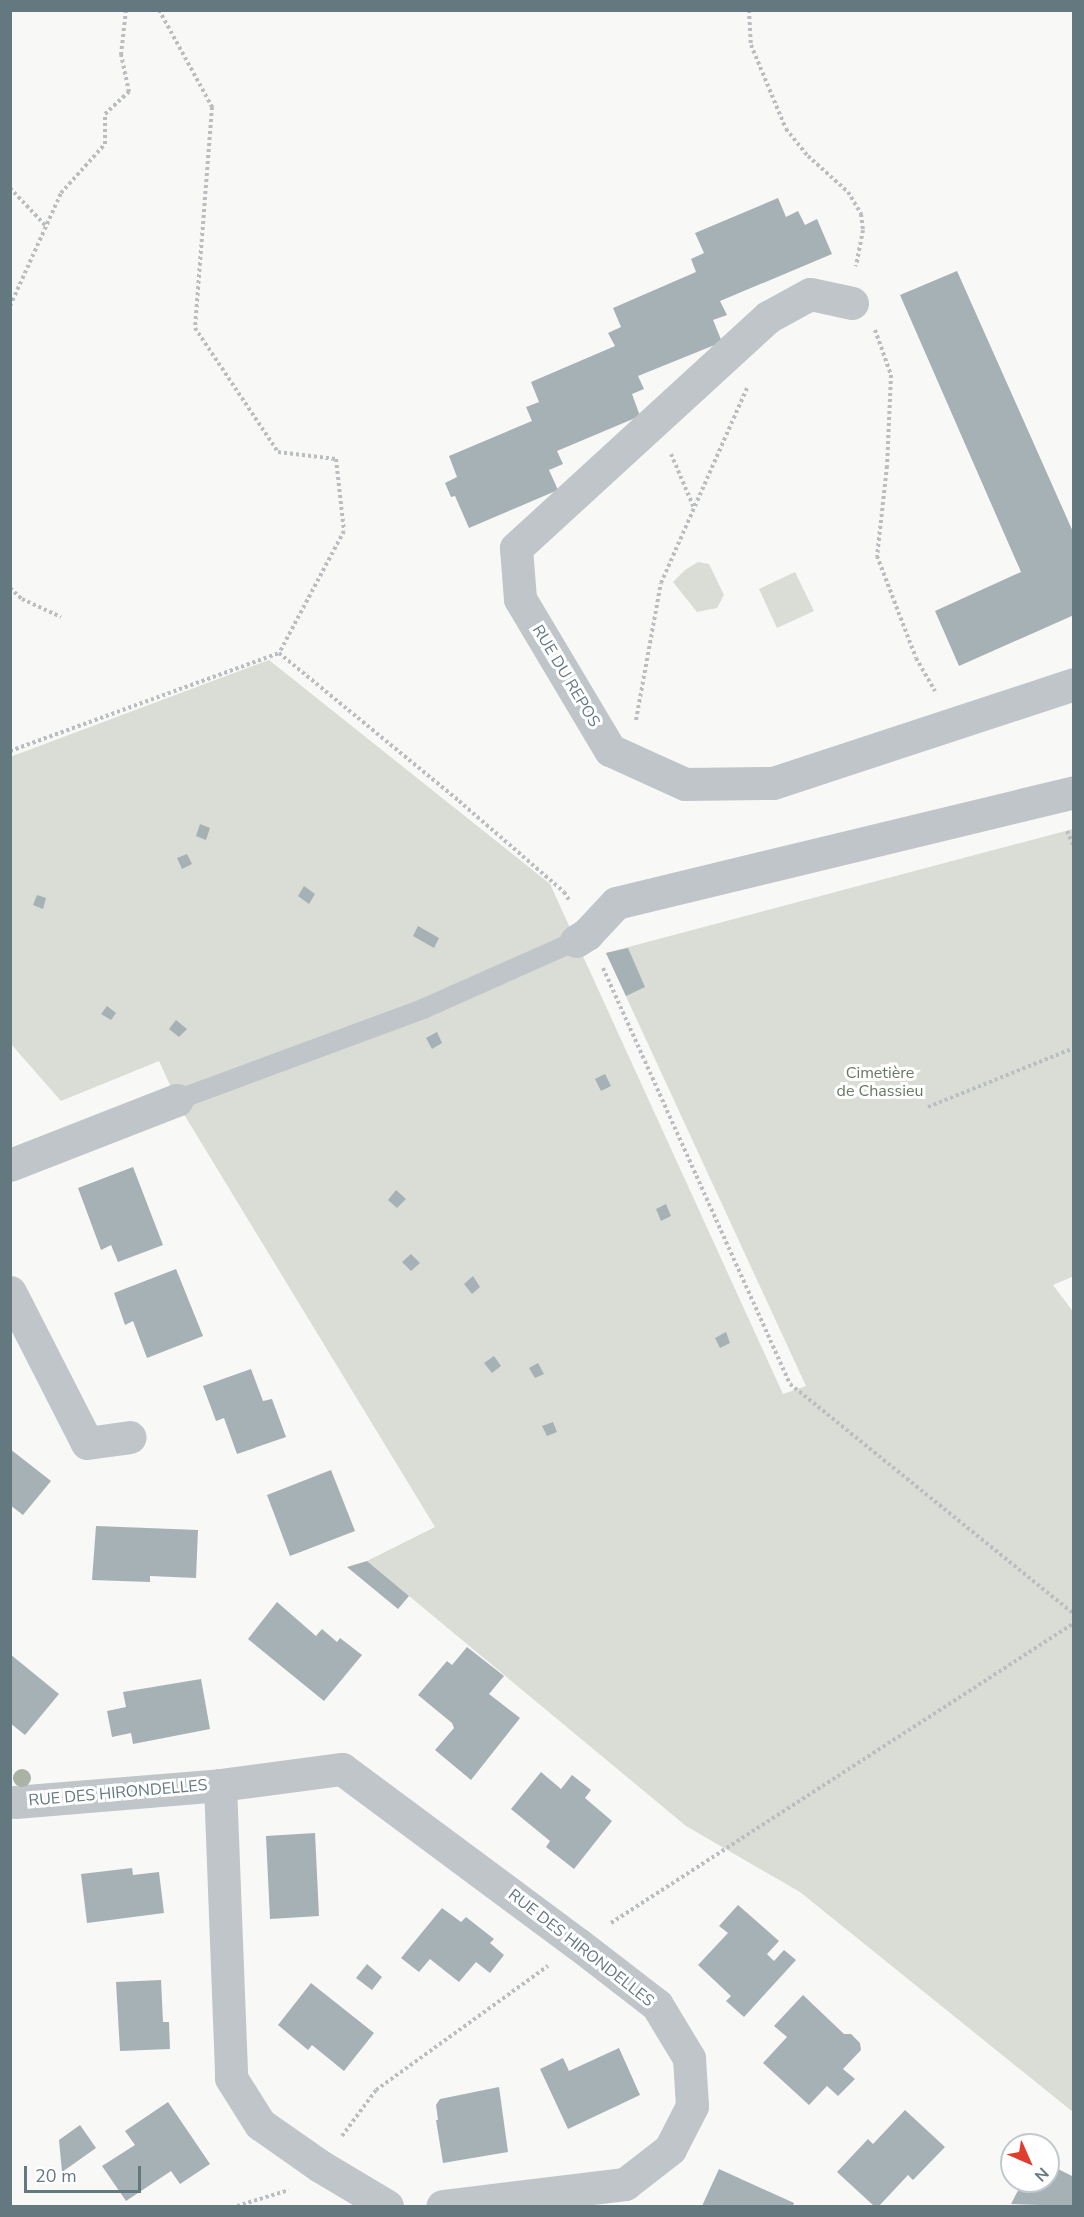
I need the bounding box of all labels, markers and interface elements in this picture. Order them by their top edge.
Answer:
street label: RUE DU REPOS [528,622,604,730]
park label: Cimetière de Chassieu [837,1063,923,1101]
street label: RUE DES HIRONDELLES [28,1776,208,1810]
street label: RUE DES HIRONDELLES [504,1885,658,2011]
north arrow [1000,2133,1060,2193]
scale bar [27,2154,144,2192]
text: N [1029,2162,1053,2186]
text: 20 m [35,2164,77,2188]

